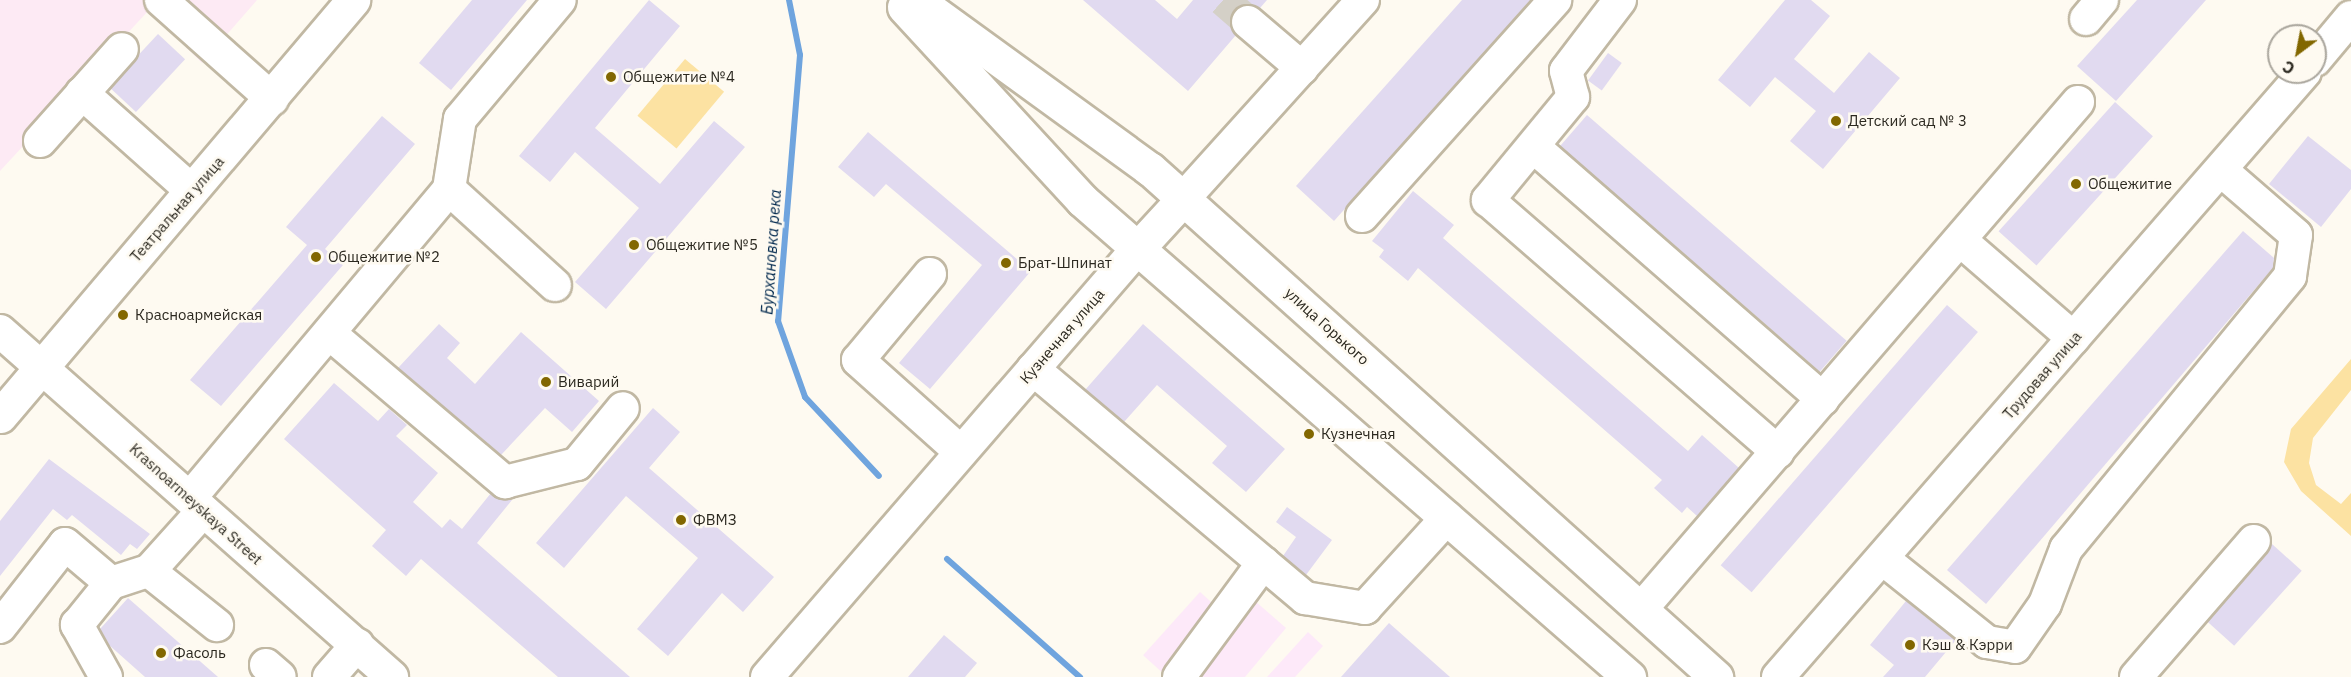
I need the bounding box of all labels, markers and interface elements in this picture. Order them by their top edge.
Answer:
north arrow [2267,24,2327,84]
text: С [2279,56,2298,79]
place label: Общежитие №4 [623,68,735,86]
marker: Общежитие №4 [604,70,618,84]
place label: Детский сад № 3 [1848,112,1967,130]
marker: Детский сад № 3 [1829,114,1843,128]
street label: Театральная улица [126,153,228,265]
place label: Общежитие [2088,175,2172,193]
marker: Общежитие [2069,177,2083,191]
water label: Бурхановка река [757,189,785,315]
place label: Общежитие №5 [646,236,758,254]
marker: Общежитие №5 [627,238,641,252]
place label: Общежитие №2 [328,248,440,266]
marker: Общежитие №2 [309,250,323,264]
place label: Брат-Шпинат [1018,254,1112,272]
marker: Брат-Шпинат [999,256,1013,270]
street label: улица Горького [1281,284,1373,368]
street label: Кузнечная улица [1016,285,1108,387]
place label: Красноармейская [135,306,262,324]
marker: Красноармейская [116,308,130,322]
street label: Трудовая улица [1999,327,2085,423]
place label: Виварий [558,373,619,391]
marker: Виварий [539,375,553,389]
place label: Кузнечная [1321,425,1396,443]
marker: Кузнечная [1302,427,1316,441]
street label: Krasnoarmeyskaya Street [126,440,266,568]
place label: ФВМЗ [693,511,737,529]
marker: ФВМЗ [674,513,688,527]
place label: Кэш & Кэрри [1922,636,2013,654]
marker: Кэш & Кэрри [1903,638,1917,652]
place label: Фасоль [173,644,226,662]
marker: Фасоль [154,646,168,660]

